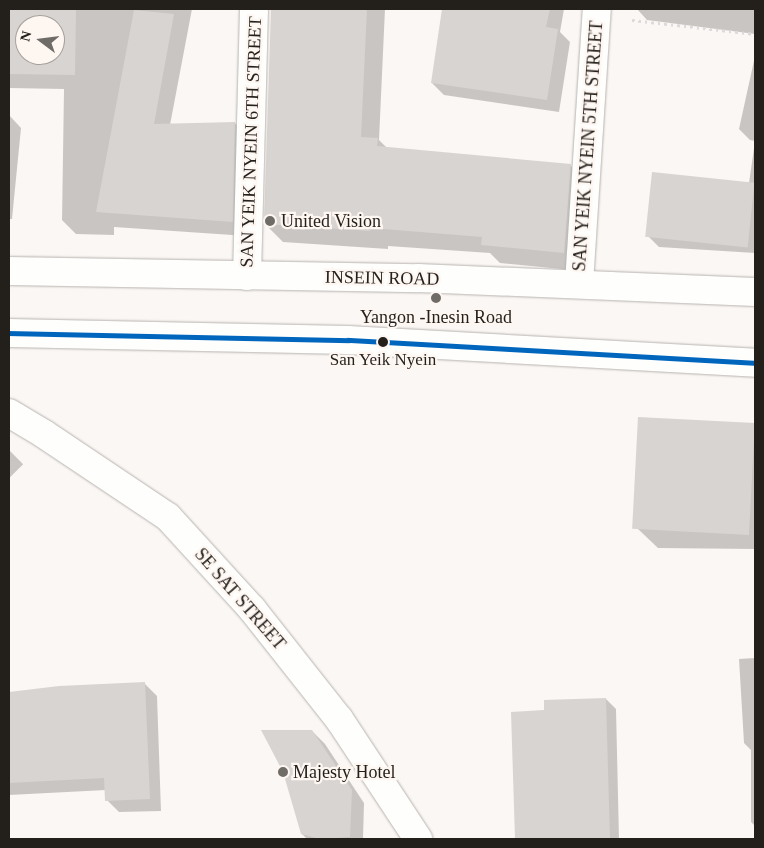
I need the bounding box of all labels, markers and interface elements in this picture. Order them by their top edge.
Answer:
north arrow [15,15,65,65]
street label: SAN YEIK NYEIN 6TH STREET [236,22,266,262]
street label: SAN YEIK NYEIN 5TH STREET [569,26,607,266]
text: N [17,29,35,43]
place label: United Vision [281,210,393,232]
marker: United Vision [263,214,277,228]
street label: INSEIN ROAD [325,266,439,290]
marker: Yangon -Inesin Road [430,292,442,304]
place label: Yangon -Inesin Road [349,306,523,328]
marker: San Yeik Nyein [378,337,388,347]
place label: San Yeik Nyein [325,350,441,370]
street label: SE SAT STREET [192,546,288,652]
place label: Majesty Hotel [293,761,409,783]
marker: Majesty Hotel [277,766,289,778]

